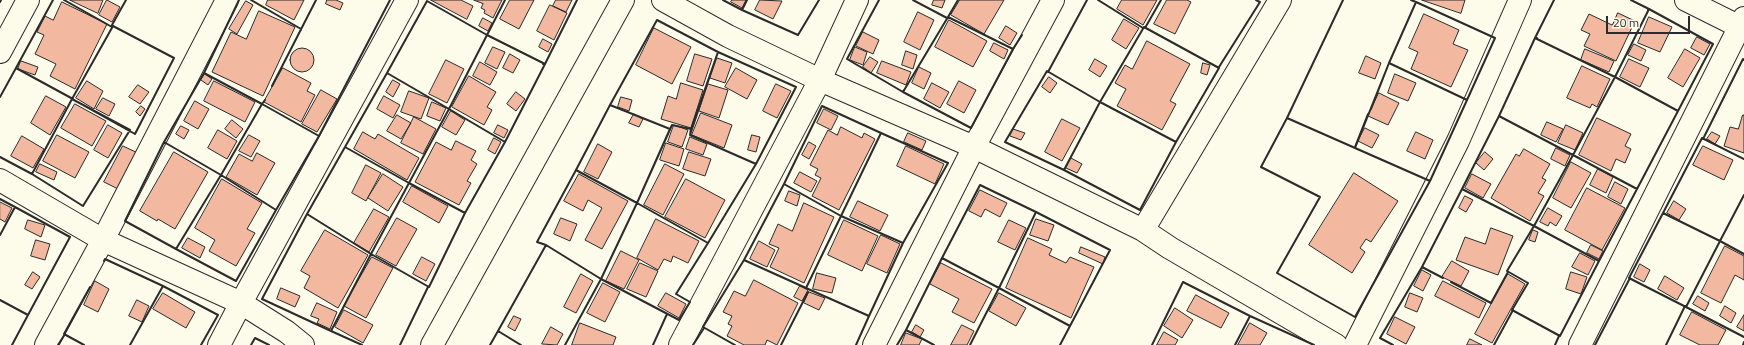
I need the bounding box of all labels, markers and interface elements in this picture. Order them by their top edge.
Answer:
scale bar [1608,8,1692,34]
text: 20 m [1613,13,1639,32]

